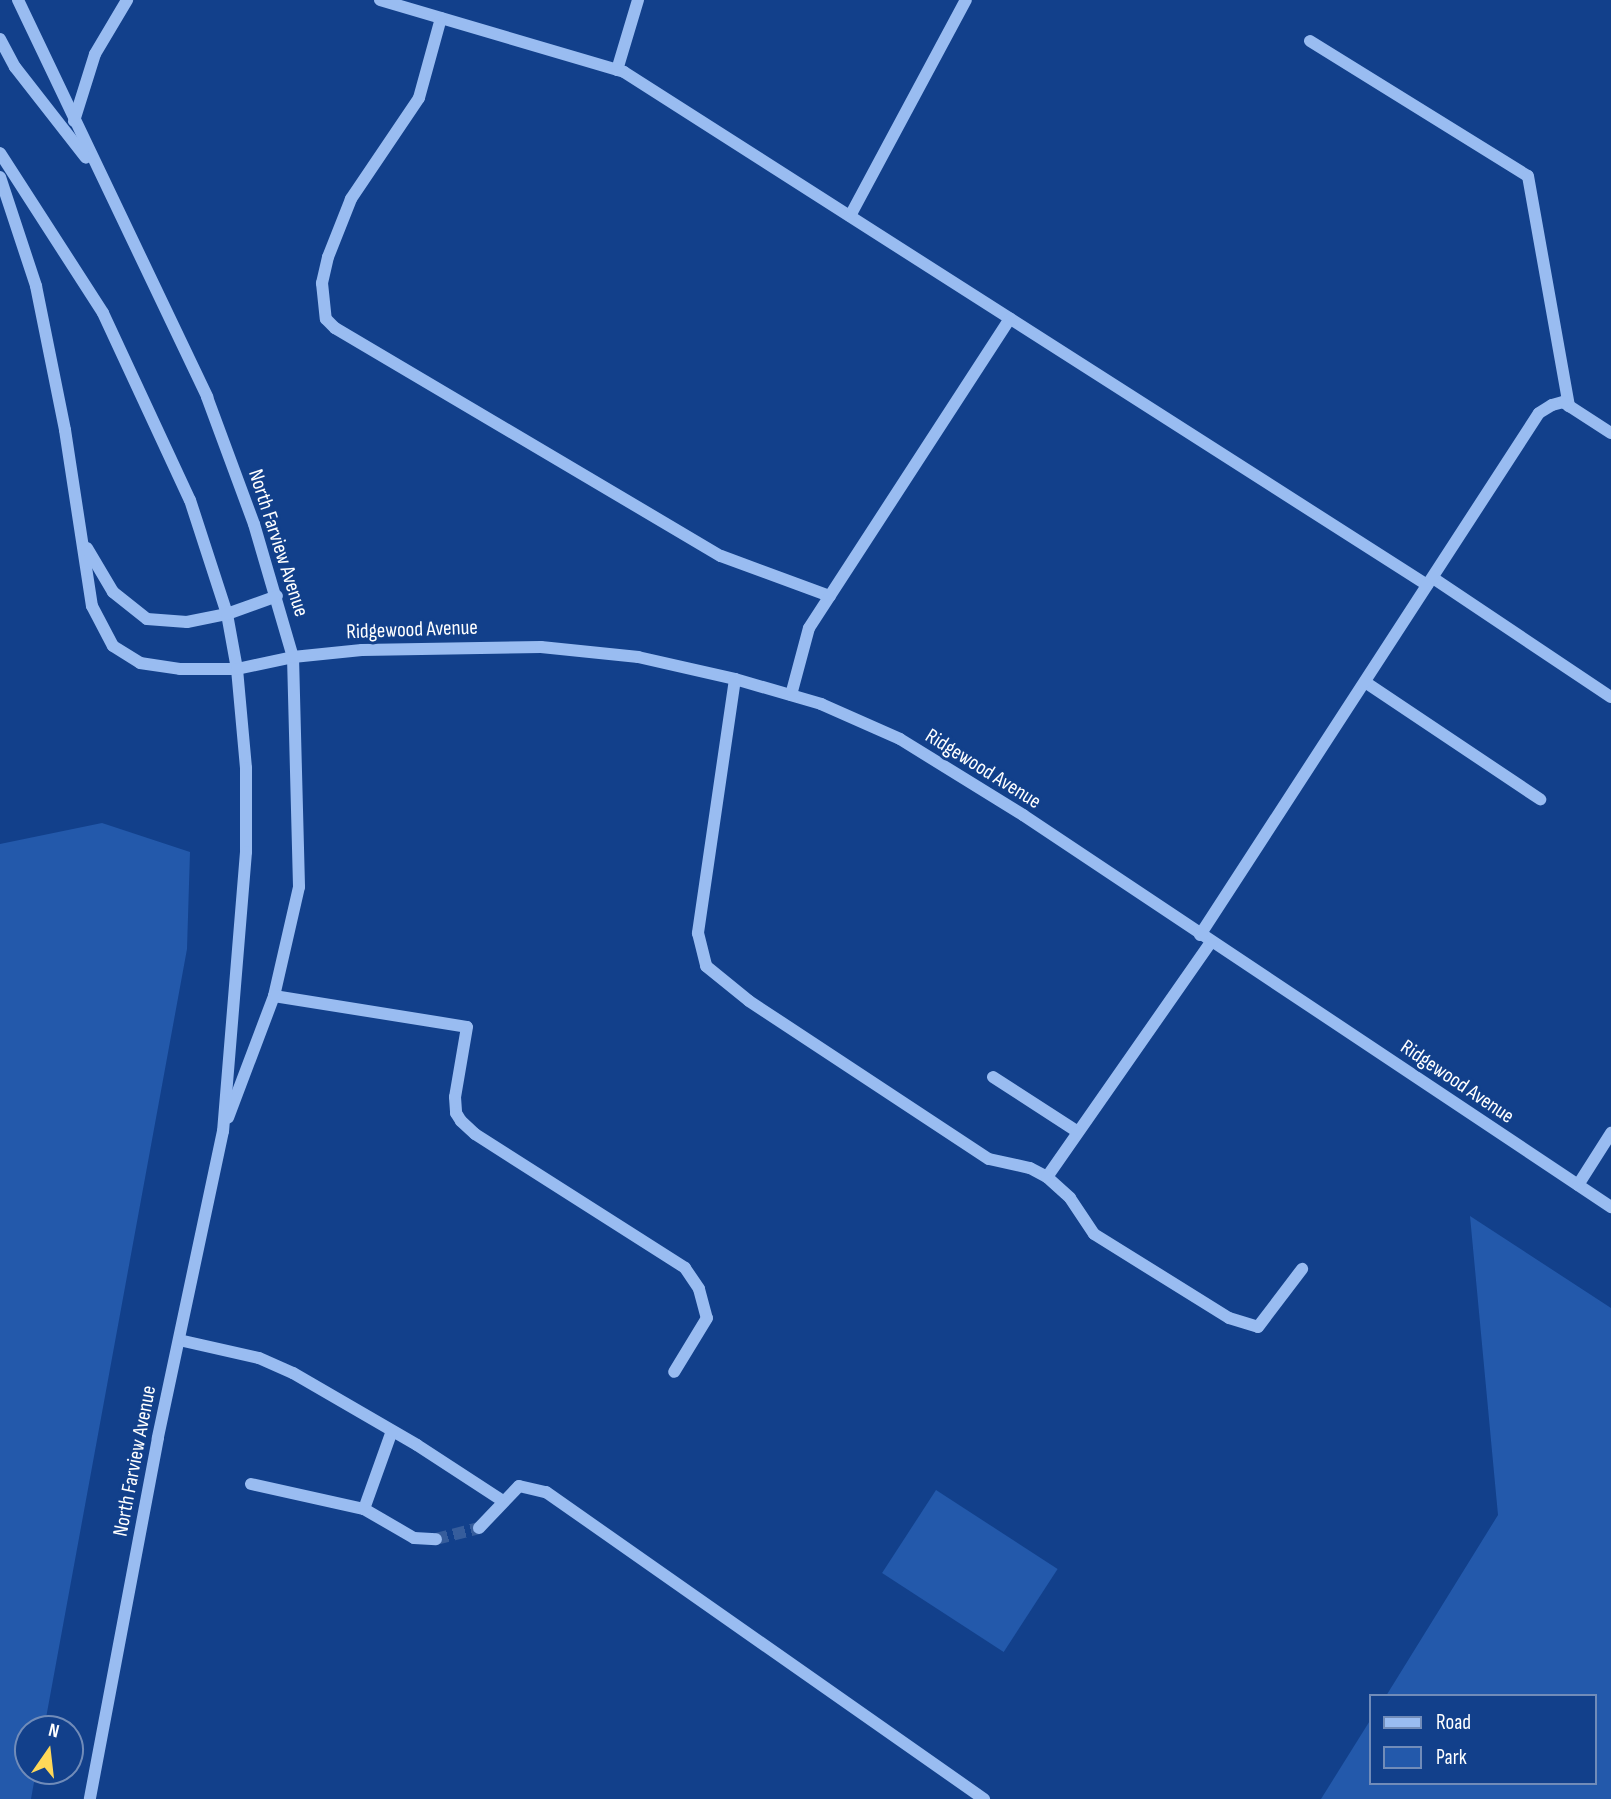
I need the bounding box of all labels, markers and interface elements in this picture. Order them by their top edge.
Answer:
street label: North Farview Avenue [242,466,314,620]
street label: Ridgewood Avenue [346,615,478,645]
street label: Ridgewood Avenue [921,723,1045,815]
street label: Ridgewood Avenue [1395,1035,1519,1129]
street label: North Farview Avenue [108,1383,162,1539]
legend [1370,1694,1597,1785]
text: Road [1436,1710,1471,1735]
north arrow [14,1715,84,1785]
text: N [46,1719,61,1743]
text: Park [1436,1745,1467,1770]

